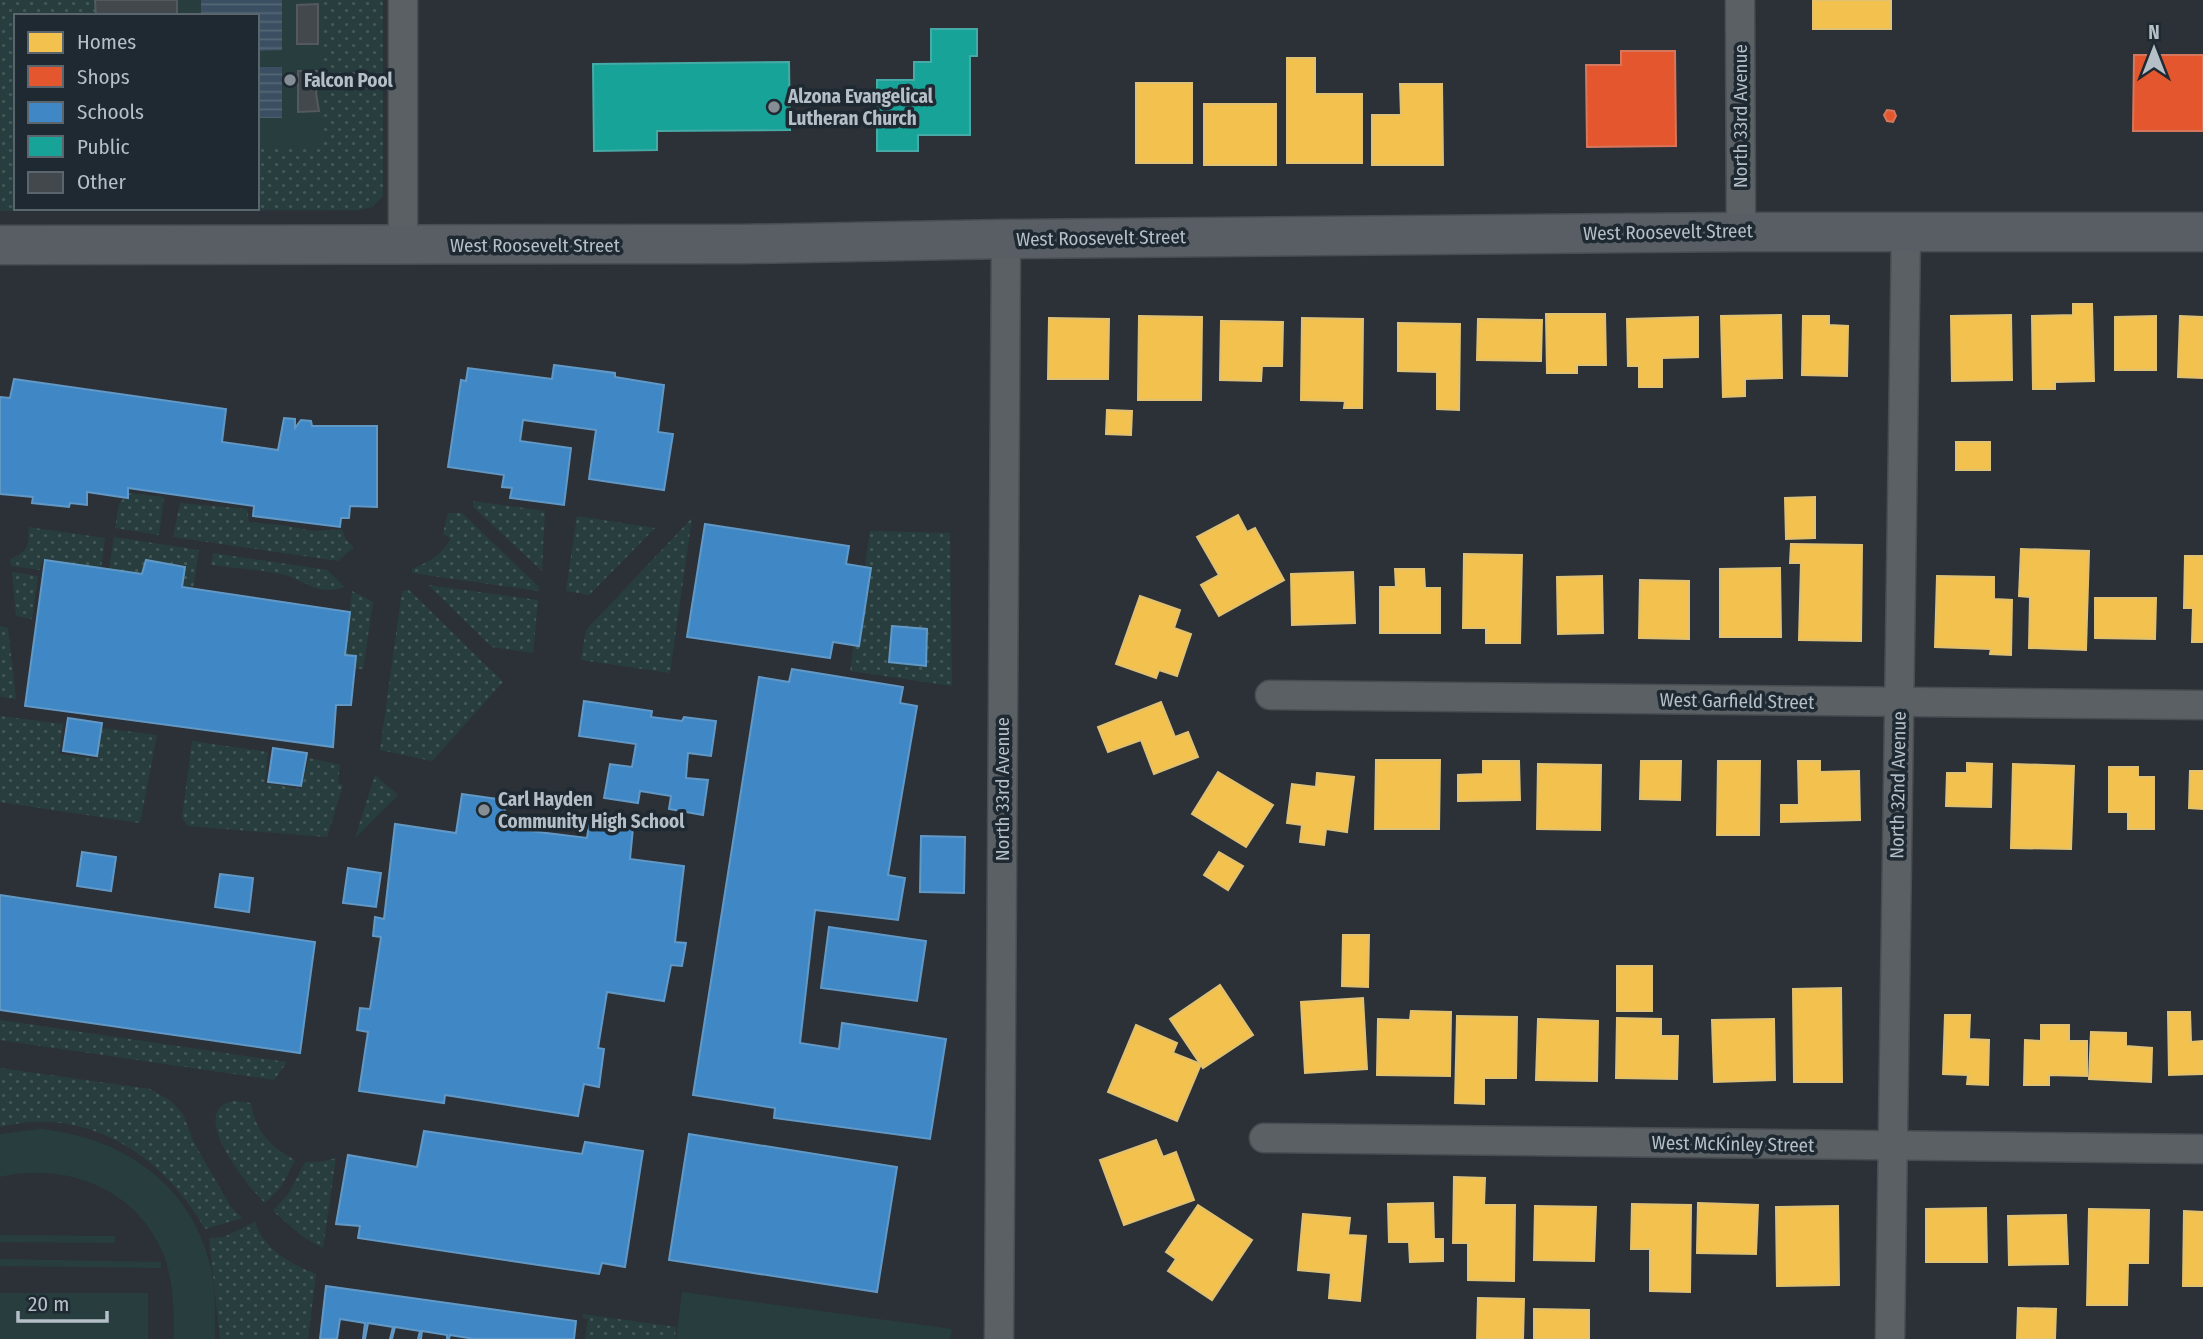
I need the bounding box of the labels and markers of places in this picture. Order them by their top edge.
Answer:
place label: Falcon Pool [304,69,394,92]
marker: Falcon Pool [282,72,298,88]
place label: Alzona Evangelical Lutheran Church [787,85,934,130]
marker: Alzona Evangelical Lutheran Church [766,99,782,115]
place label: Carl Hayden Community High School [498,788,685,833]
marker: Carl Hayden Community High School [476,802,492,818]

